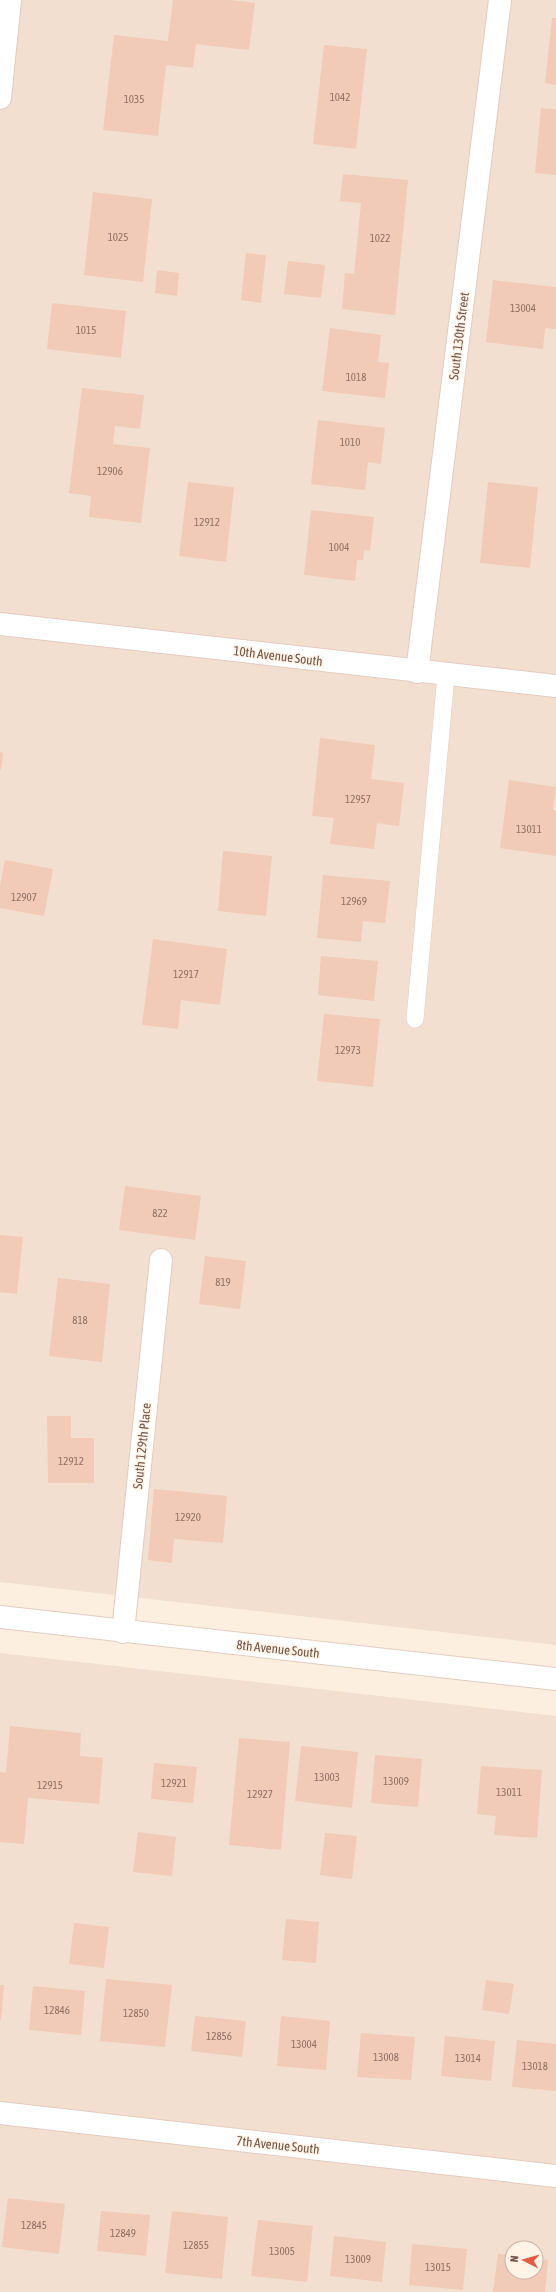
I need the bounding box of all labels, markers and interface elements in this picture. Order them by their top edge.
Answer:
house number: 1042 [330,91,350,103]
house number: 1035 [124,93,144,105]
house number: 1025 [108,231,128,243]
house number: 1022 [370,232,390,244]
street label: South 130th Street [446,291,472,381]
house number: 13004 [510,302,536,314]
house number: 1015 [76,324,96,336]
house number: 1018 [346,371,366,383]
house number: 1010 [340,436,360,448]
house number: 12906 [97,465,123,477]
house number: 12912 [194,516,220,528]
house number: 1004 [329,541,349,553]
street label: 10th Avenue South [233,643,323,669]
house number: 12957 [345,793,371,805]
house number: 13011 [516,823,542,835]
house number: 12907 [11,891,37,903]
house number: 12969 [341,895,367,907]
house number: 12917 [173,968,199,980]
house number: 12973 [335,1044,361,1056]
house number: 822 [152,1207,168,1219]
house number: 819 [215,1276,231,1288]
house number: 818 [72,1314,88,1326]
street label: South 129th Place [130,1402,154,1490]
house number: 12912 [58,1455,84,1467]
house number: 12920 [175,1511,201,1523]
street label: 8th Avenue South [236,1637,320,1661]
house number: 13003 [314,1771,340,1783]
house number: 13009 [383,1775,409,1787]
house number: 12921 [161,1777,187,1789]
house number: 12915 [37,1779,63,1791]
house number: 13011 [496,1786,522,1798]
house number: 12927 [247,1788,273,1800]
house number: 12846 [44,2004,70,2016]
house number: 12850 [123,2007,149,2019]
house number: 12856 [206,2030,232,2042]
house number: 13004 [291,2038,317,2050]
house number: 13008 [373,2051,399,2063]
house number: 13014 [455,2052,481,2064]
house number: 13018 [522,2060,548,2072]
street label: 7th Avenue South [236,2133,320,2157]
house number: 12845 [21,2219,47,2231]
house number: 12849 [110,2227,136,2239]
house number: 12855 [183,2239,209,2251]
north arrow [504,2240,544,2280]
house number: 13005 [269,2245,295,2257]
house number: 13009 [345,2253,371,2265]
text: N [508,2255,520,2263]
house number: 13015 [425,2261,451,2273]

